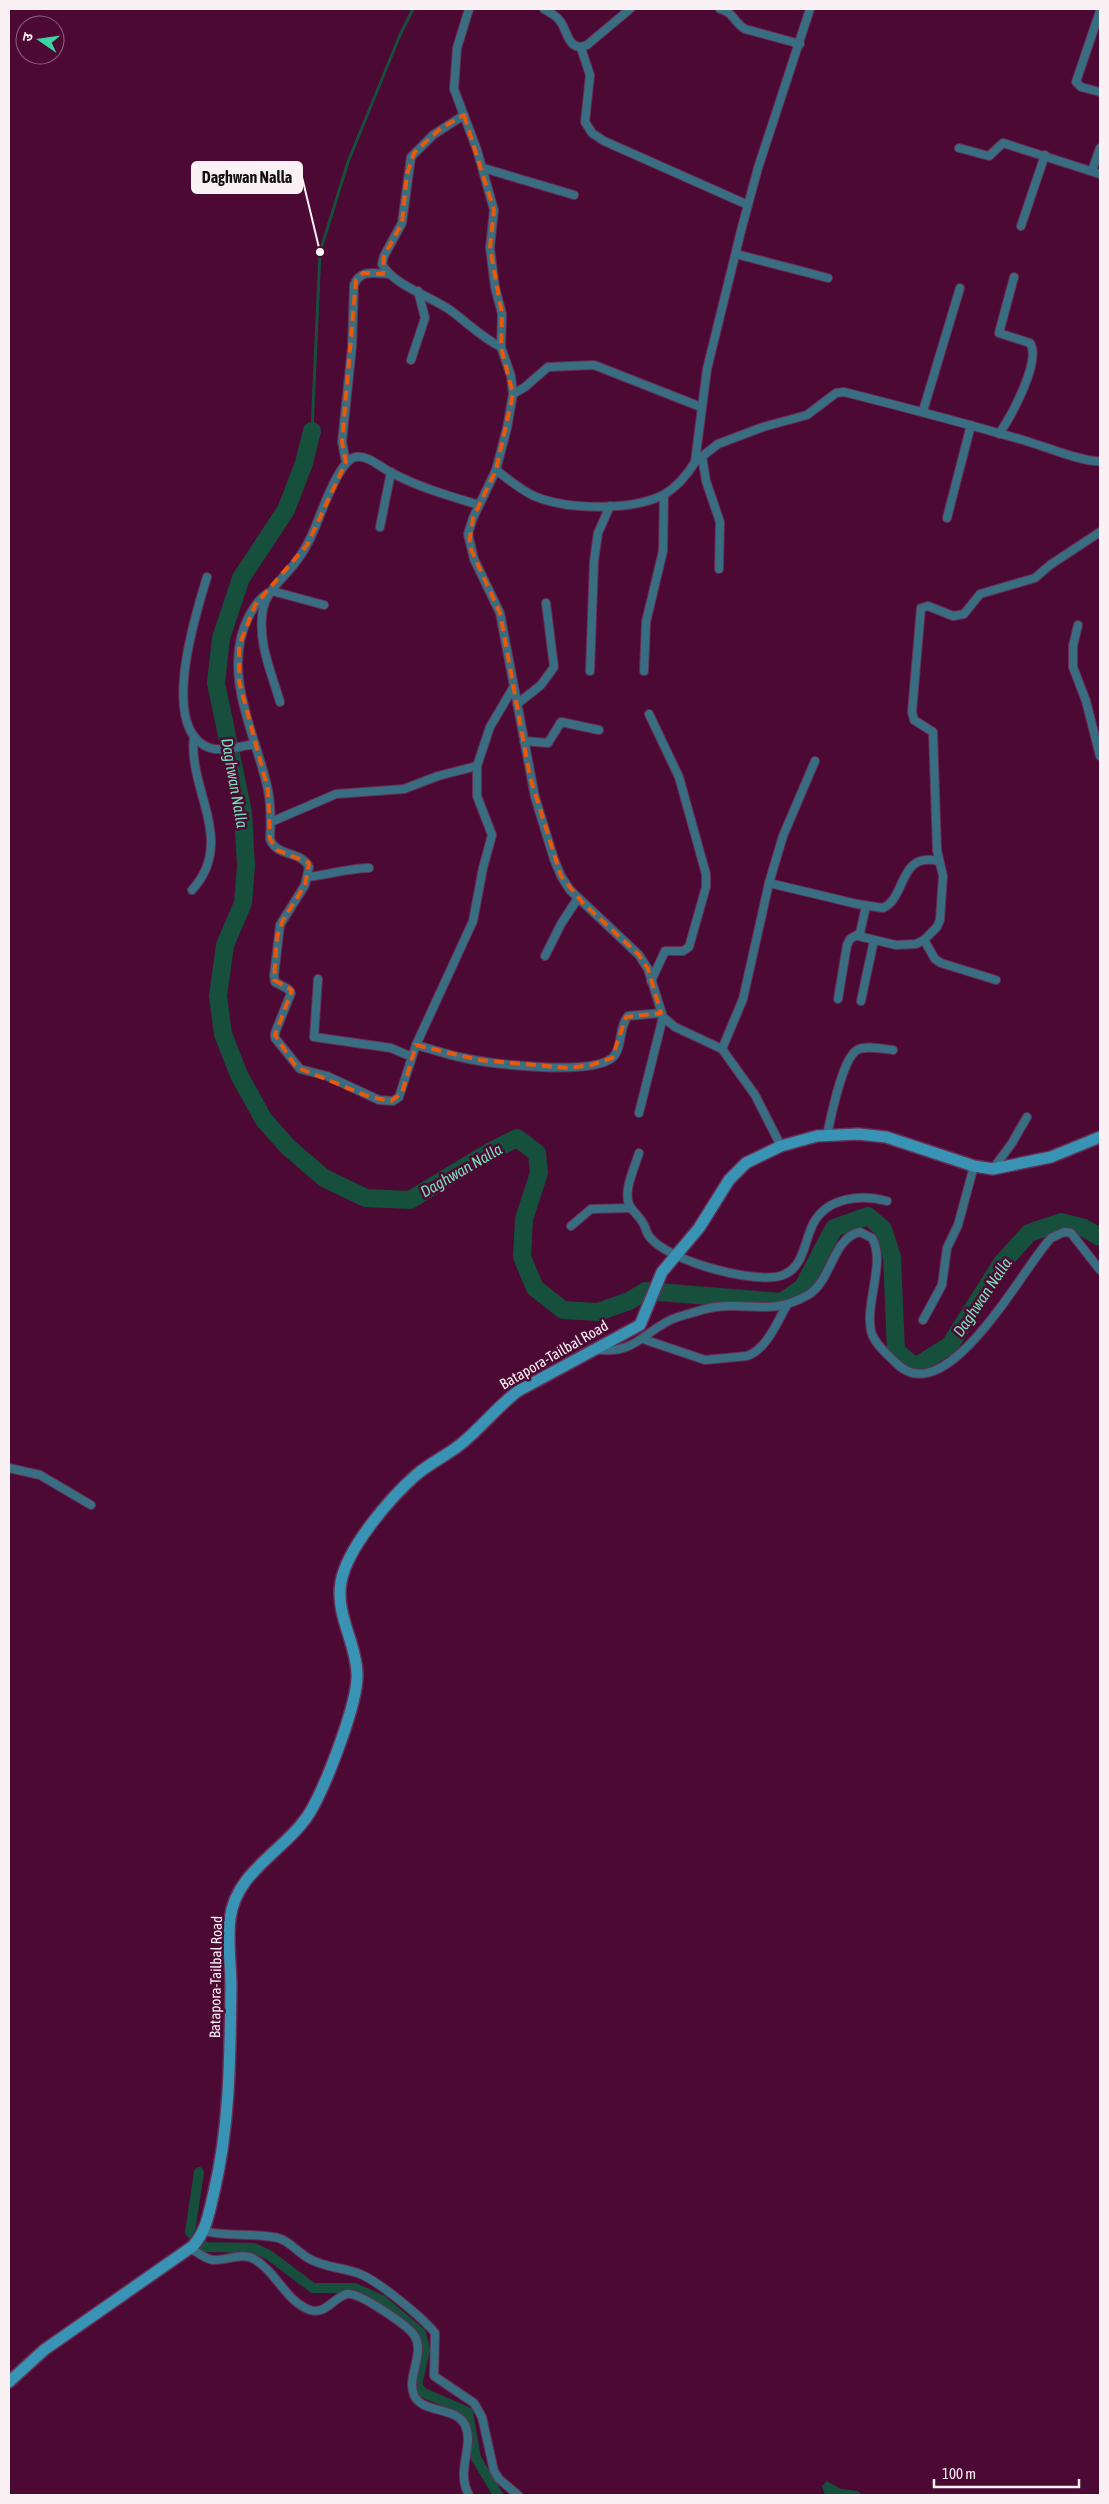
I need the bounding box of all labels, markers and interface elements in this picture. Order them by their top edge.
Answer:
north arrow [15,15,65,65]
text: उ [19,31,36,43]
callout: Daghwan Nalla [192,162,302,193]
text: Daghwan Nalla [202,168,292,186]
water label: Daghwan Nalla [217,737,252,830]
water label: Daghwan Nalla [417,1139,506,1201]
water label: Daghwan Nalla [949,1254,1016,1340]
street label: Batapora-Tailbal Road [497,1317,611,1393]
street label: Batapora-Tailbal Road [206,1916,225,2038]
scale bar [934,2456,1079,2488]
text: 100 m [942,2465,976,2482]

